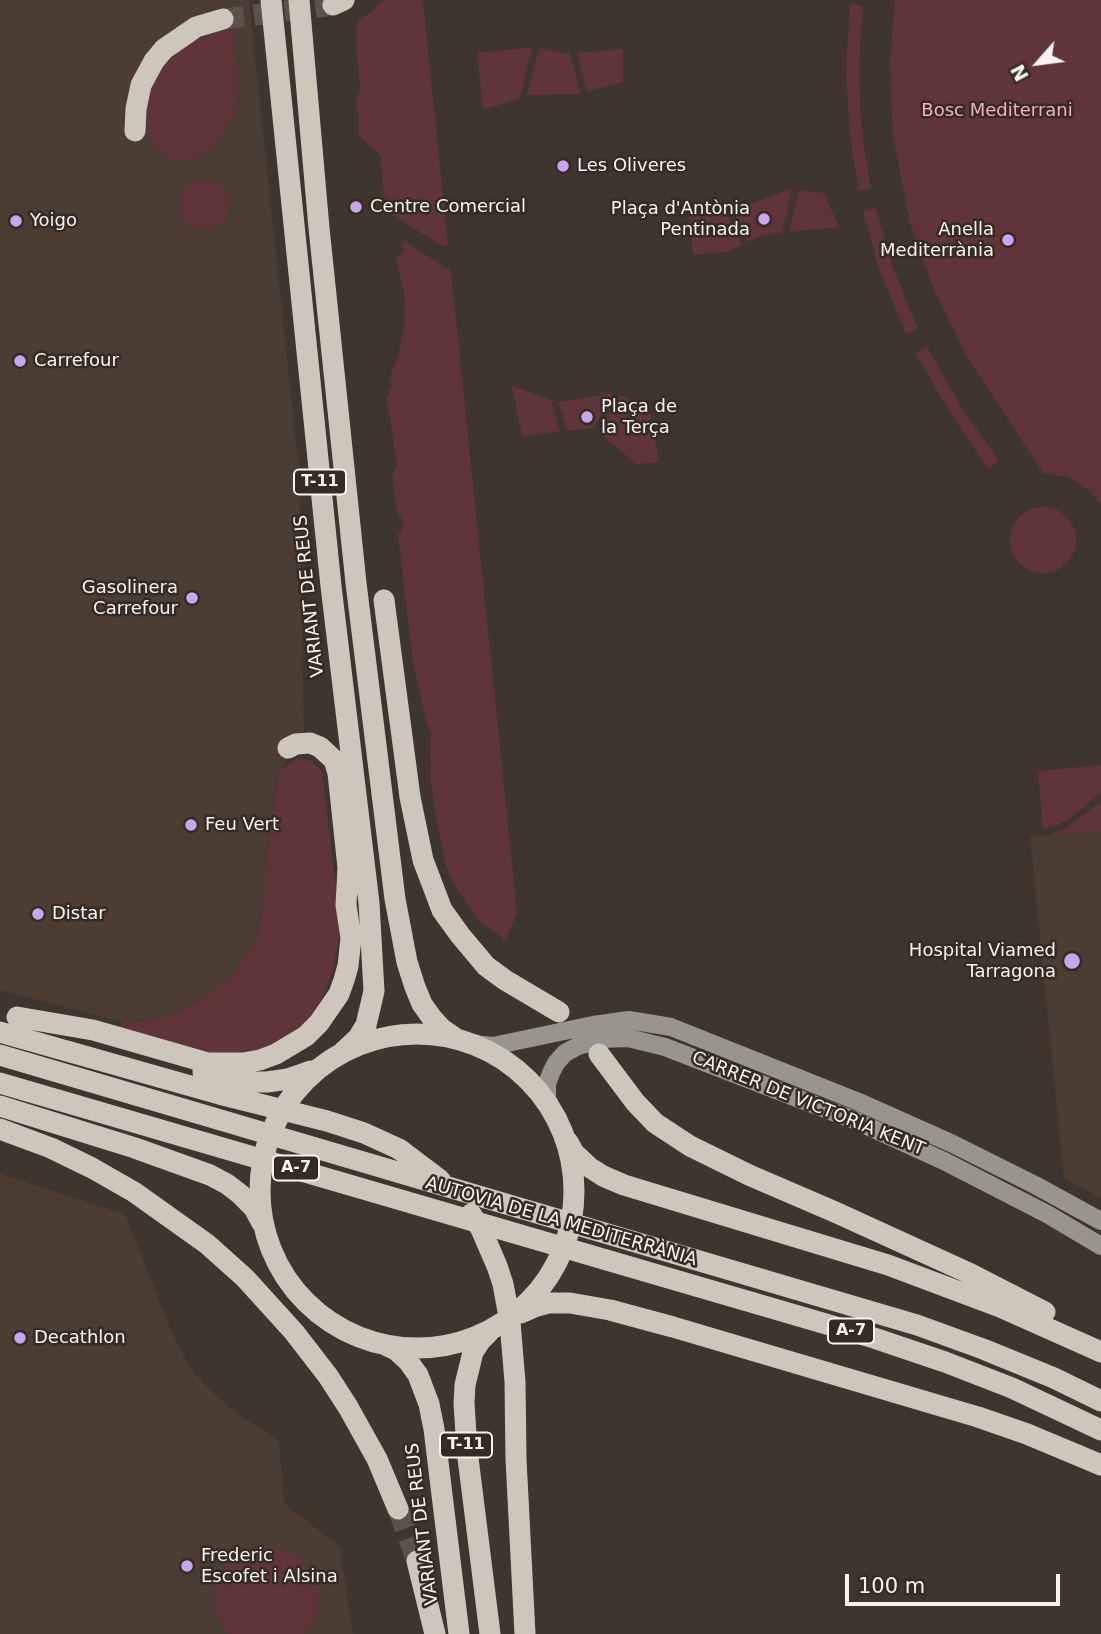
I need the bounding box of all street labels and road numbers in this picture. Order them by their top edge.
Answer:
road number: T-11 [294,470,346,495]
street label: VARIANT DE REUS [291,514,329,678]
street label: CARRER DE VICTORIA KENT [688,1047,928,1161]
road number: A-7 [273,1156,319,1180]
street label: AUTOVIA DE LA MEDITERRÀNIA [423,1173,699,1271]
road number: A-7 [828,1318,874,1344]
road number: T-11 [440,1432,492,1457]
street label: VARIANT DE REUS [402,1442,444,1606]

